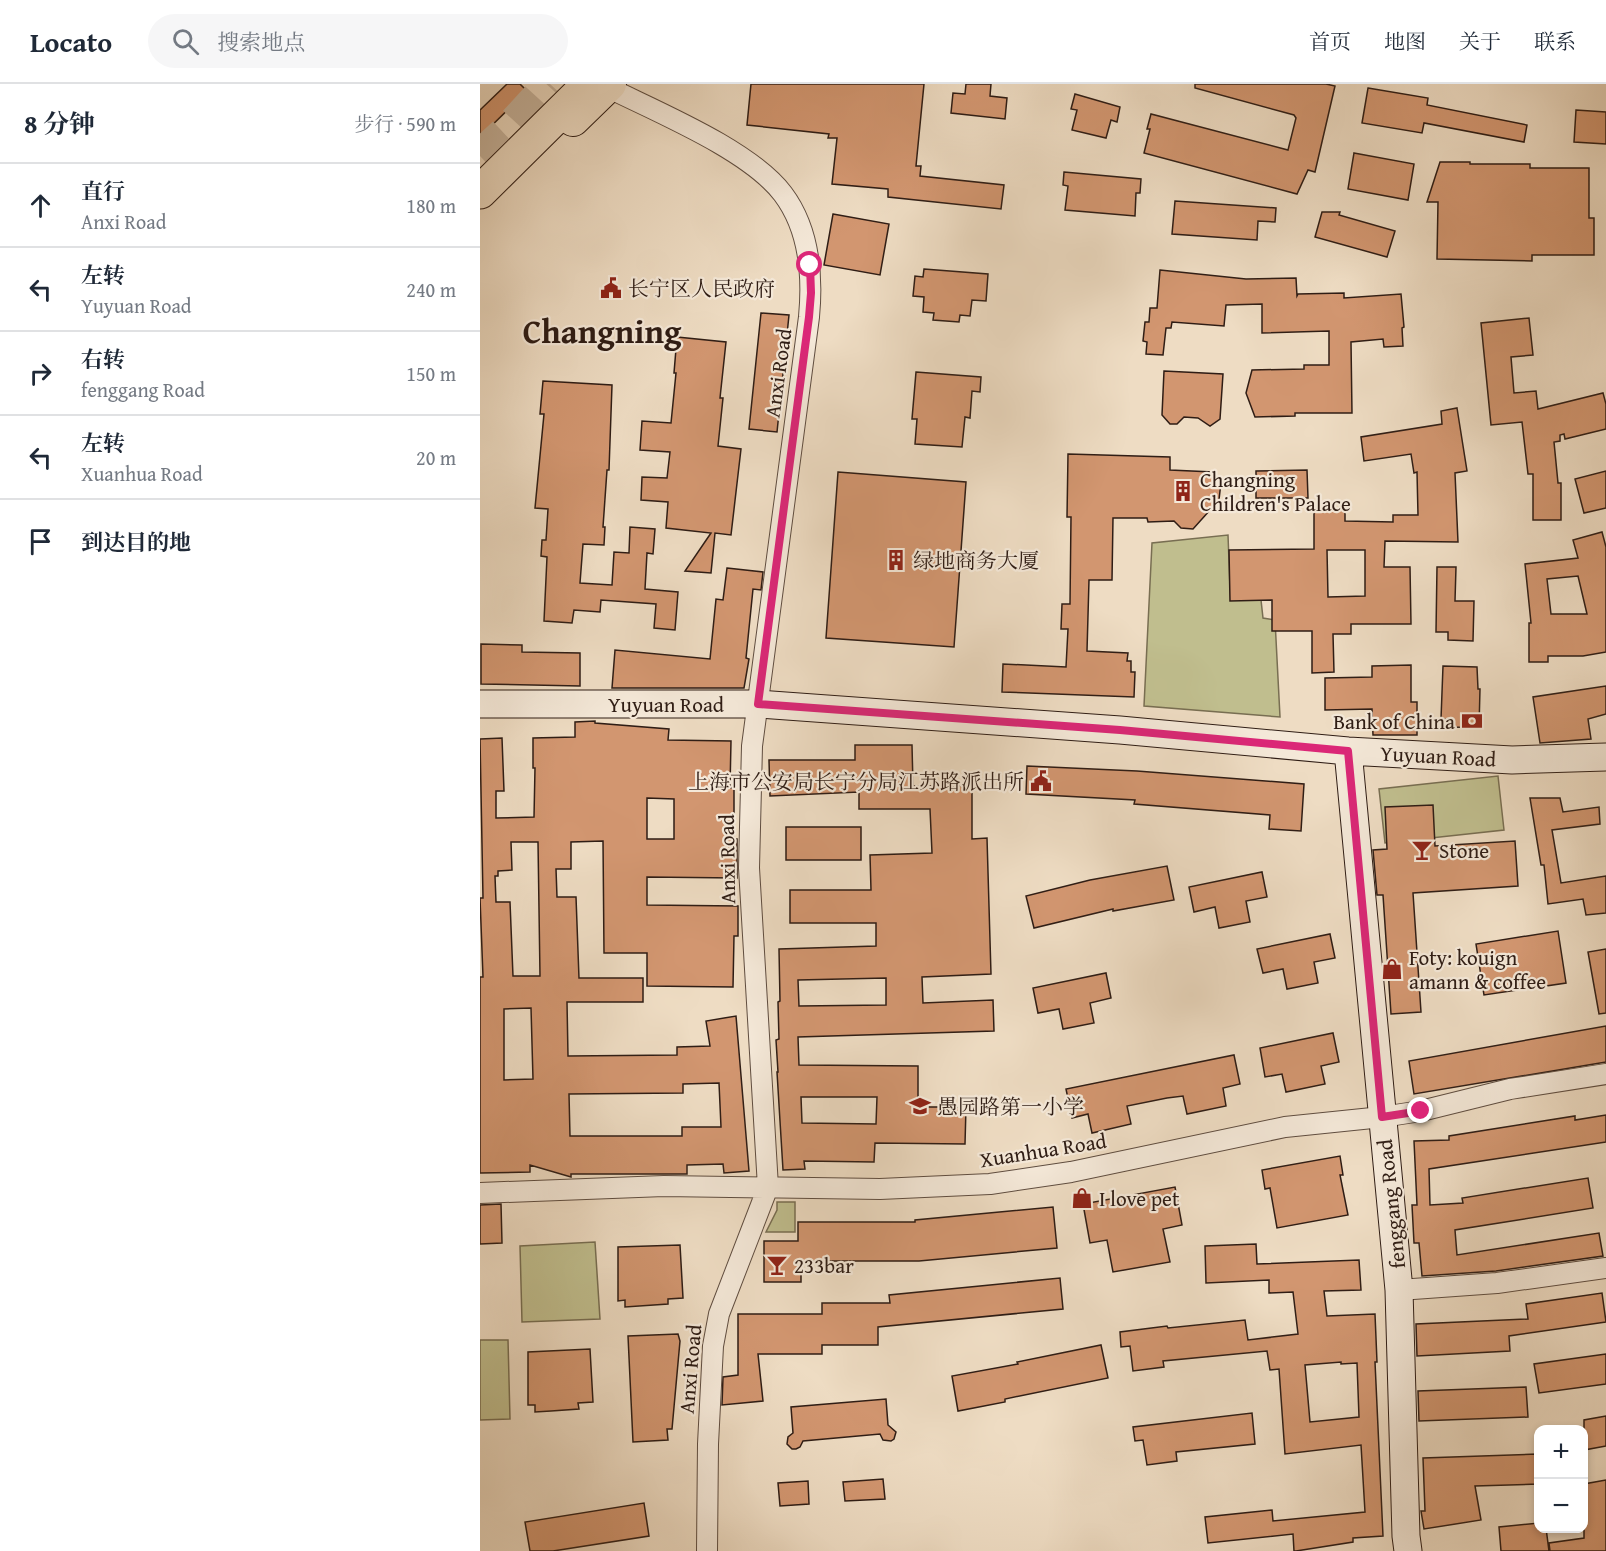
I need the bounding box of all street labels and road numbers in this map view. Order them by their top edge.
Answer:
street label: Anxi Road [756,326,800,420]
street label: Yuyuan Road [608,689,725,720]
street label: Yuyuan Road [1379,737,1498,775]
street label: Anxi Road [711,813,743,904]
street label: Xuanhua Road [977,1125,1109,1175]
street label: fenggang Road [1369,1137,1413,1270]
street label: Anxi Road [671,1322,709,1415]

